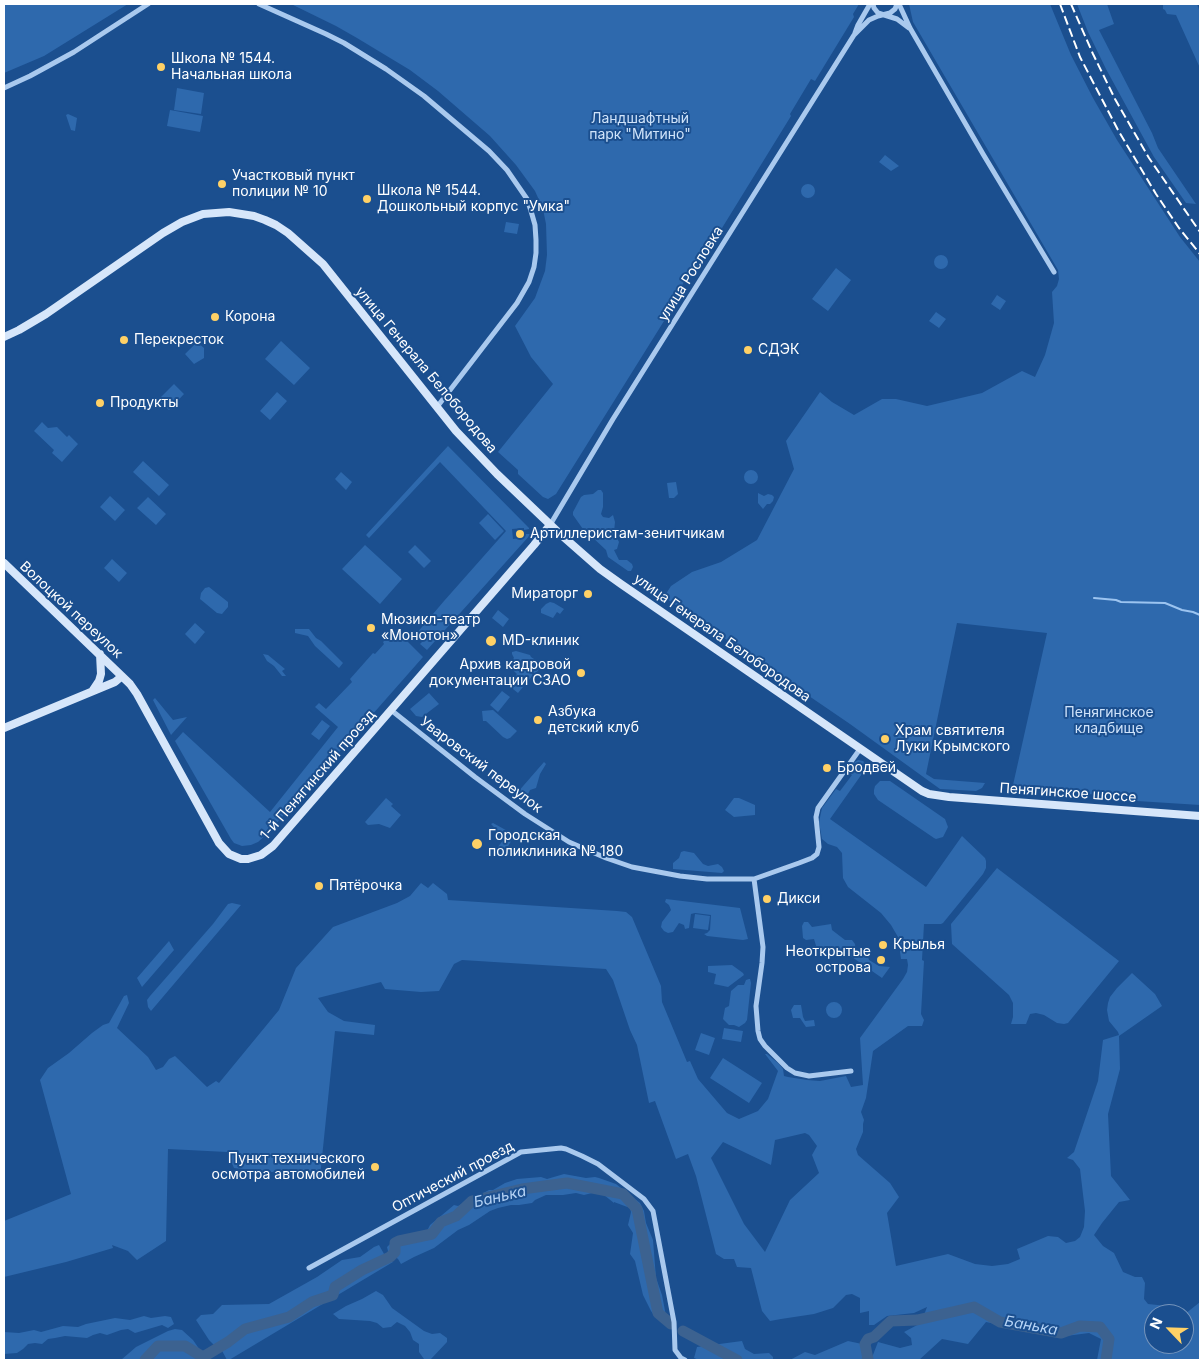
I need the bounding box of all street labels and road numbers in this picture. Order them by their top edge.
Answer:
street label: улица Рословка [655,223,727,325]
street label: улица Генерала Белобородова [351,283,501,457]
street label: Волоцкой переулок [16,558,126,662]
street label: улица Генерала Белобородова [630,570,814,706]
street label: 1-й Пенягинский проезд [257,706,379,844]
street label: Уваровский переулок [416,713,546,817]
street label: Пенягинское шоссе [999,780,1137,806]
street label: Оптический проезд [389,1138,517,1216]

